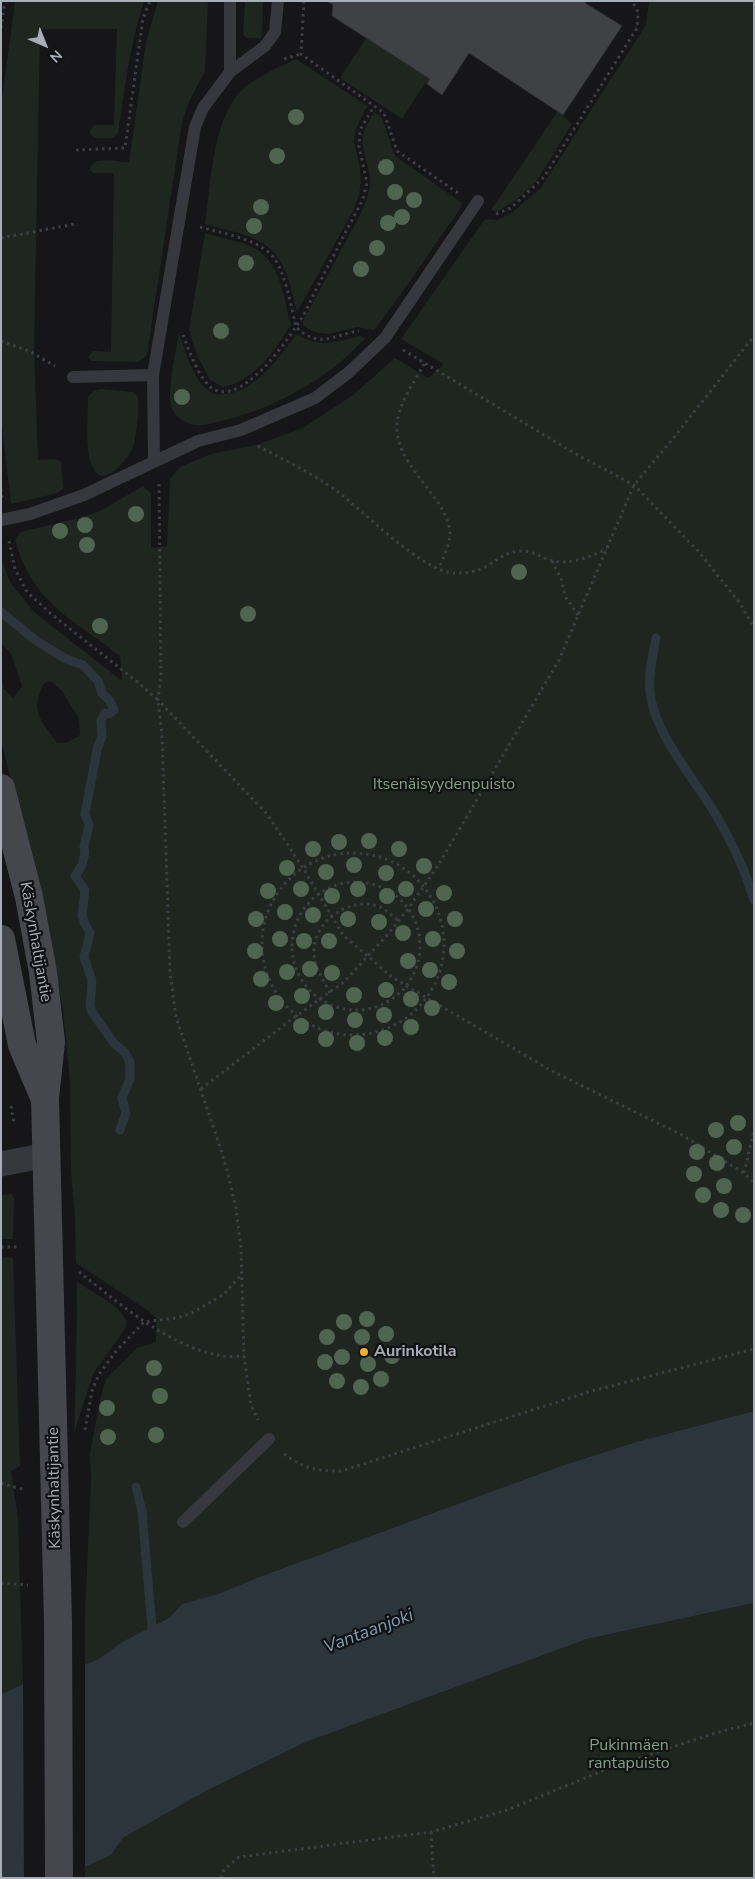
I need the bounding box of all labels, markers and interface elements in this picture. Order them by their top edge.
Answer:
north arrow [20,20,70,70]
text: N [45,46,66,67]
park label: Itsenäisyydenpuisto [373,775,515,795]
street label: Käskynhaltijantie [15,880,55,1004]
place label: Aurinkotila [374,1342,457,1362]
marker: Aurinkotila [358,1346,370,1358]
street label: Käskynhaltijantie [44,1427,66,1549]
water label: Vantaanjoki [321,1605,417,1659]
park label: Pukinmäen rantapuisto [588,1736,670,1774]

